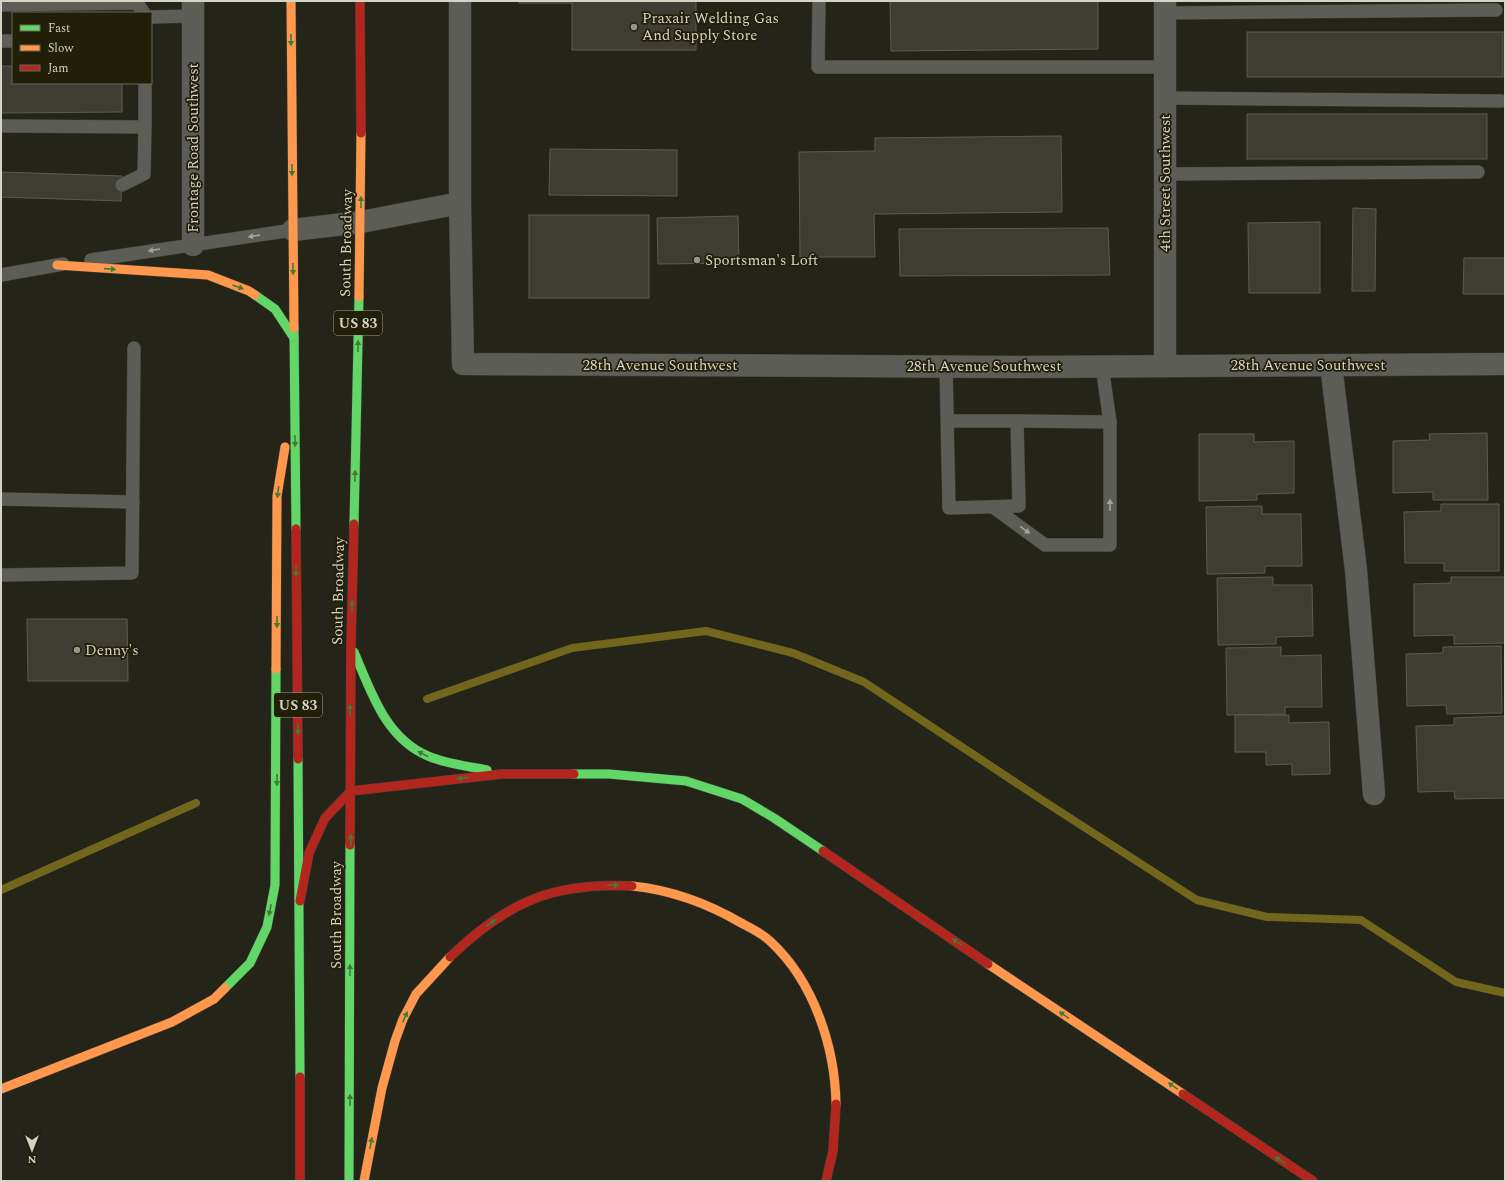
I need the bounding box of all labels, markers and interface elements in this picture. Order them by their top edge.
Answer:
place label: Praxair Welding Gas And Supply Store [642,7,779,47]
legend [12,12,152,84]
text: Fast [48,19,70,38]
marker: Praxair Welding Gas And Supply Store [629,22,639,32]
one-way arrow [288,34,294,47]
text: Slow [48,39,74,58]
text: Jam [48,59,69,78]
street label: Frontage Road Southwest [182,63,205,233]
street label: 4th Street Southwest [1154,114,1177,252]
one-way arrow [289,164,295,177]
street label: South Broadway [334,188,359,297]
one-way arrow [358,195,364,208]
one-way arrow [248,233,260,239]
one-way arrow [148,247,160,253]
place label: Sportsman's Loft [705,249,818,272]
marker: Sportsman's Loft [692,255,702,265]
one-way arrow [290,263,296,276]
one-way arrow [104,265,116,272]
one-way arrow [232,284,244,290]
road number: US 83 [334,311,382,335]
one-way arrow [355,339,361,352]
street label: 28th Avenue Southwest [583,354,737,377]
street label: 28th Avenue Southwest [1231,354,1385,377]
street label: 28th Avenue Southwest [907,355,1061,378]
one-way arrow [292,435,298,448]
one-way arrow [352,469,358,482]
one-way arrow [275,486,281,498]
one-way arrow [1107,498,1113,511]
one-way arrow [1019,526,1030,534]
street label: South Broadway [326,536,351,645]
one-way arrow [293,565,299,578]
one-way arrow [348,600,355,612]
one-way arrow [274,616,280,629]
place label: Denny's [85,639,139,662]
marker: Denny's [72,645,82,655]
road number: US 83 [274,693,322,717]
one-way arrow [347,703,353,716]
one-way arrow [295,723,301,736]
one-way arrow [418,750,429,757]
one-way arrow [274,774,280,787]
one-way arrow [457,775,469,781]
one-way arrow [348,833,354,846]
street label: South Broadway [325,860,348,969]
one-way arrow [607,882,620,888]
one-way arrow [267,903,273,916]
one-way arrow [485,919,497,926]
one-way arrow [952,938,963,946]
one-way arrow [347,963,353,976]
one-way arrow [1059,1011,1070,1019]
one-way arrow [402,1012,408,1023]
one-way arrow [1168,1082,1179,1090]
one-way arrow [347,1093,353,1106]
north arrow [12,1130,52,1170]
one-way arrow [368,1137,374,1149]
text: N [27,1151,36,1168]
one-way arrow [1275,1156,1285,1164]

